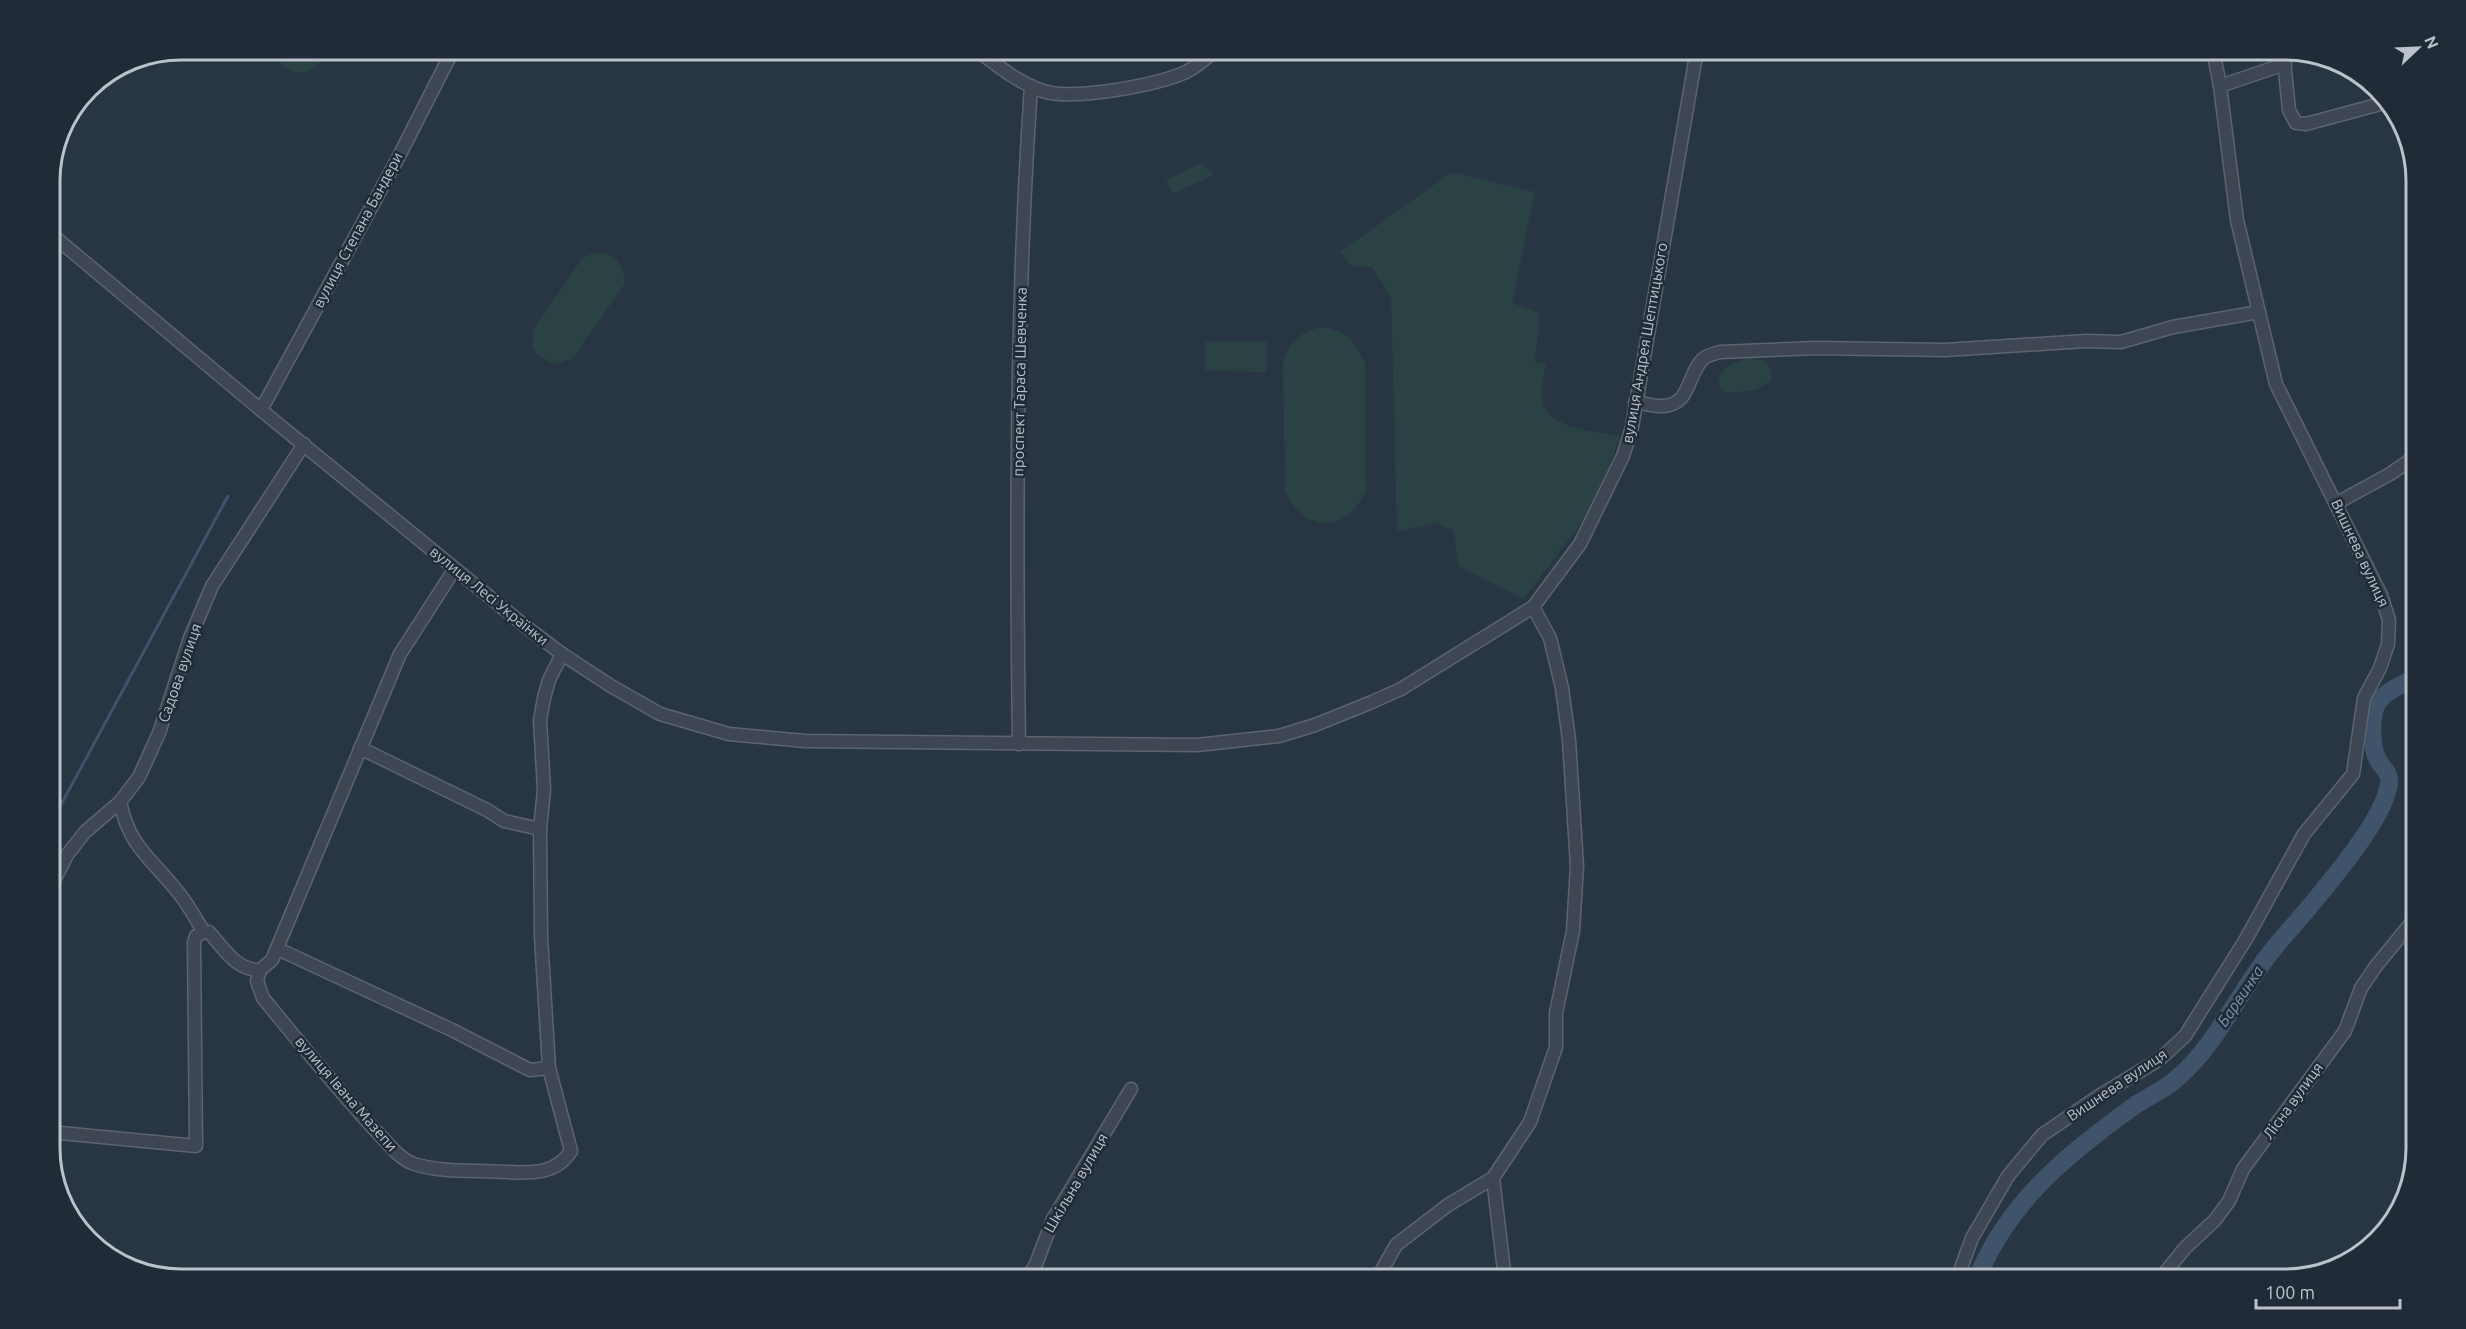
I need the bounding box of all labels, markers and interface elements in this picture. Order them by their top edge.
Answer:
north arrow [2388,18,2448,78]
text: N [2421,33,2442,51]
street label: вулиця Степана Бандери [309,149,406,310]
street label: вулиця Андрея Шептицького [1618,241,1671,445]
street label: проспект Тараса Шевченка [1009,287,1030,477]
street label: Вишнева вулиця [2328,496,2393,609]
street label: вулиця Лесі Українки [427,543,552,649]
street label: Садова вулиця [155,621,204,725]
water label: Барвинка [2213,962,2267,1030]
street label: вулиця Івана Мазепи [292,1033,401,1155]
street label: Вишнева вулиця [2064,1045,2170,1124]
street label: Лісна вулиця [2259,1059,2326,1142]
street label: Шкільна вулиця [1040,1130,1111,1236]
scale bar [2256,1272,2400,1310]
text: 100 m [2265,1282,2315,1302]

